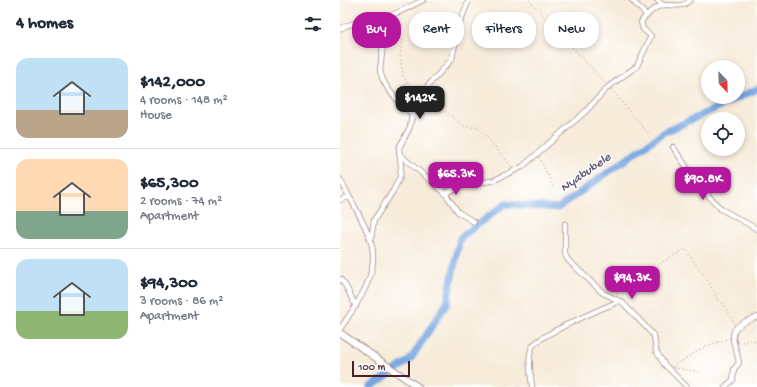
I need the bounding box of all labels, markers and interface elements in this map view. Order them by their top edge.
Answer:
chip: Buy [352,12,401,48]
chip: Rent [409,12,464,48]
chip: Filters [472,12,536,48]
chip: New [544,12,599,48]
icon: filters [302,13,324,35]
text: 4 homes [16,14,73,34]
north arrow [701,60,745,104]
map controls [701,60,745,156]
text: $142,000 [140,73,205,93]
icon: home [48,74,96,122]
pin: $142K [392,86,448,120]
text: $142K [405,91,435,106]
text: 4 rooms · 148 m² [140,93,228,108]
text: House [140,108,172,123]
button: locate [701,112,745,156]
water label: Nyabubele [558,149,615,196]
pin: $65.3K [423,162,489,196]
text: $65.3K [437,167,475,182]
pin: $90.8K [670,167,736,201]
text: $90.8K [684,172,722,187]
text: $65,300 [140,174,199,194]
icon: home [48,175,96,223]
text: 2 rooms · 74 m² [140,194,222,209]
text: Apartment [140,209,199,224]
pin: $94.3K [599,266,665,300]
text: $94.3K [614,271,650,286]
text: $94,300 [140,274,198,294]
icon: home [48,275,96,323]
text: 3 rooms · 86 m² [140,294,223,309]
text: Apartment [140,309,199,324]
scale bar [352,359,410,378]
text: 100 m [358,362,385,374]

